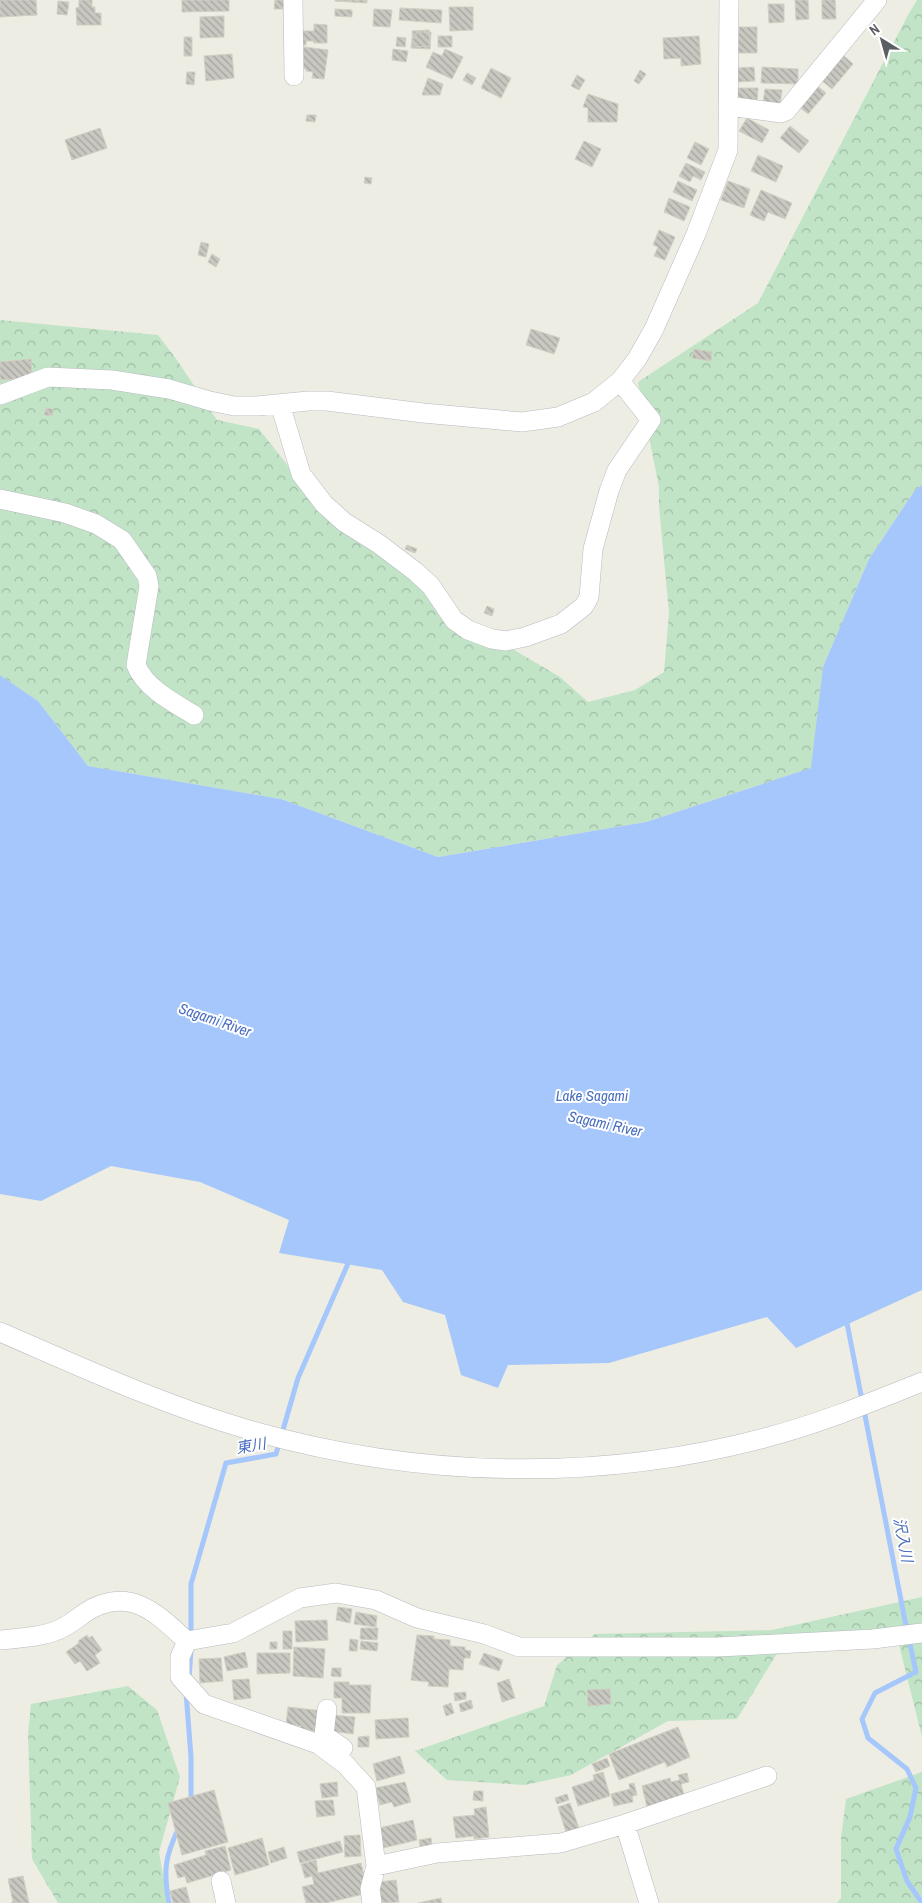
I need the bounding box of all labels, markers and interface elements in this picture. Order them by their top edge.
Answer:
north arrow [857,15,907,65]
text: N [865,20,883,39]
water label: Sagami River [176,997,255,1042]
water label: Lake Sagami [556,1085,629,1106]
water label: Sagami River [566,1105,645,1142]
water label: 東川 [234,1432,269,1458]
water label: 沢入川 [889,1516,918,1566]

